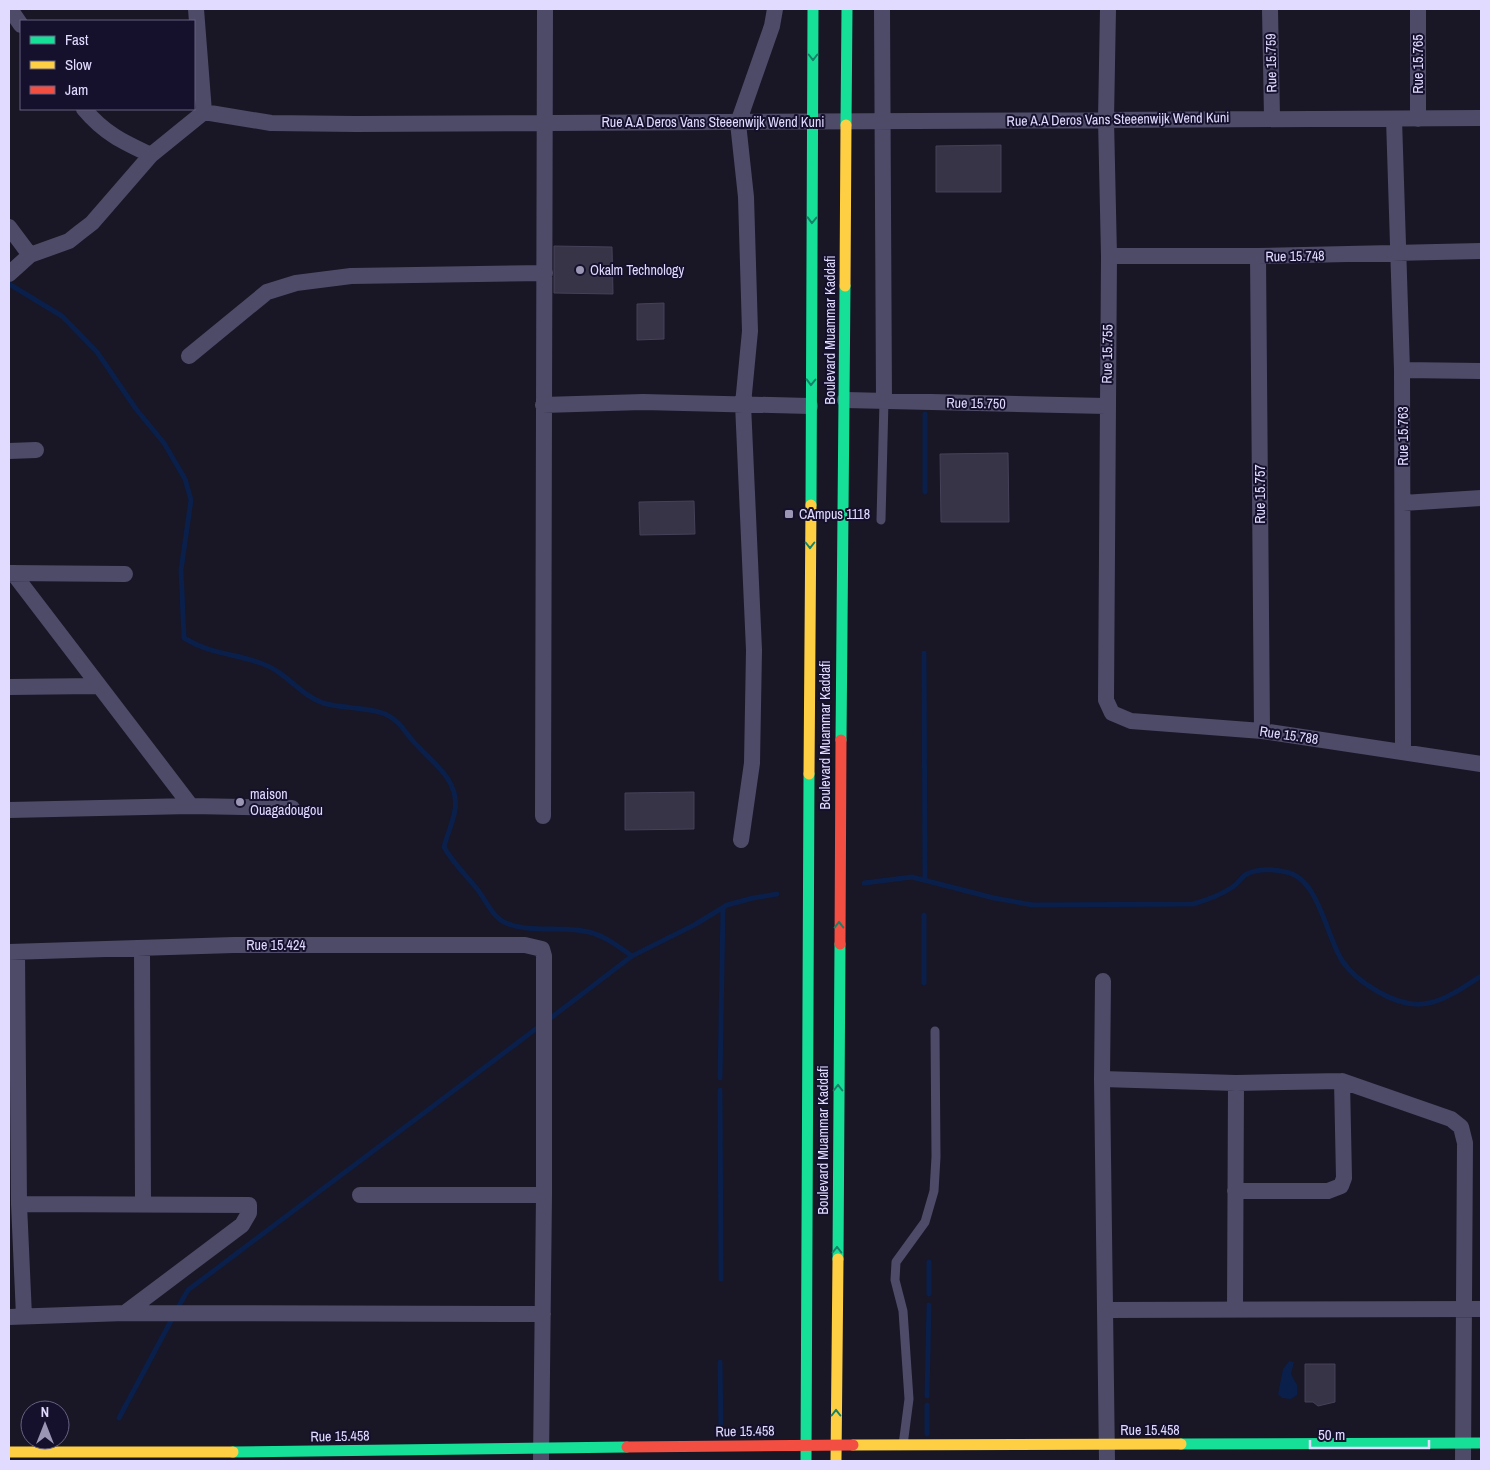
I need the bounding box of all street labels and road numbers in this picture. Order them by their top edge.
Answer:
street label: Rue 15.759 [1261,33,1281,93]
street label: Rue 15.765 [1409,34,1427,94]
street label: Rue A.A Deros Vans Steeenwijk Wend Kuni [1006,108,1230,130]
street label: Rue A.A Deros Vans Steeenwijk Wend Kuni [602,113,824,131]
street label: Rue 15.748 [1265,246,1325,266]
street label: Boulevard Muammar Kaddafi [821,255,839,405]
street label: Rue 15.755 [1097,324,1117,384]
street label: Rue 15.750 [946,393,1006,413]
street label: Rue 15.763 [1394,406,1412,466]
street label: Rue 15.757 [1251,464,1269,524]
street label: Boulevard Muammar Kaddafi [816,660,834,810]
street label: Rue 15.788 [1258,722,1320,748]
street label: Rue 15.424 [246,936,306,954]
street label: Boulevard Muammar Kaddafi [814,1065,832,1215]
street label: Rue 15.458 [715,1421,775,1441]
street label: Rue 15.458 [1120,1421,1180,1439]
street label: Rue 15.458 [310,1426,370,1446]

